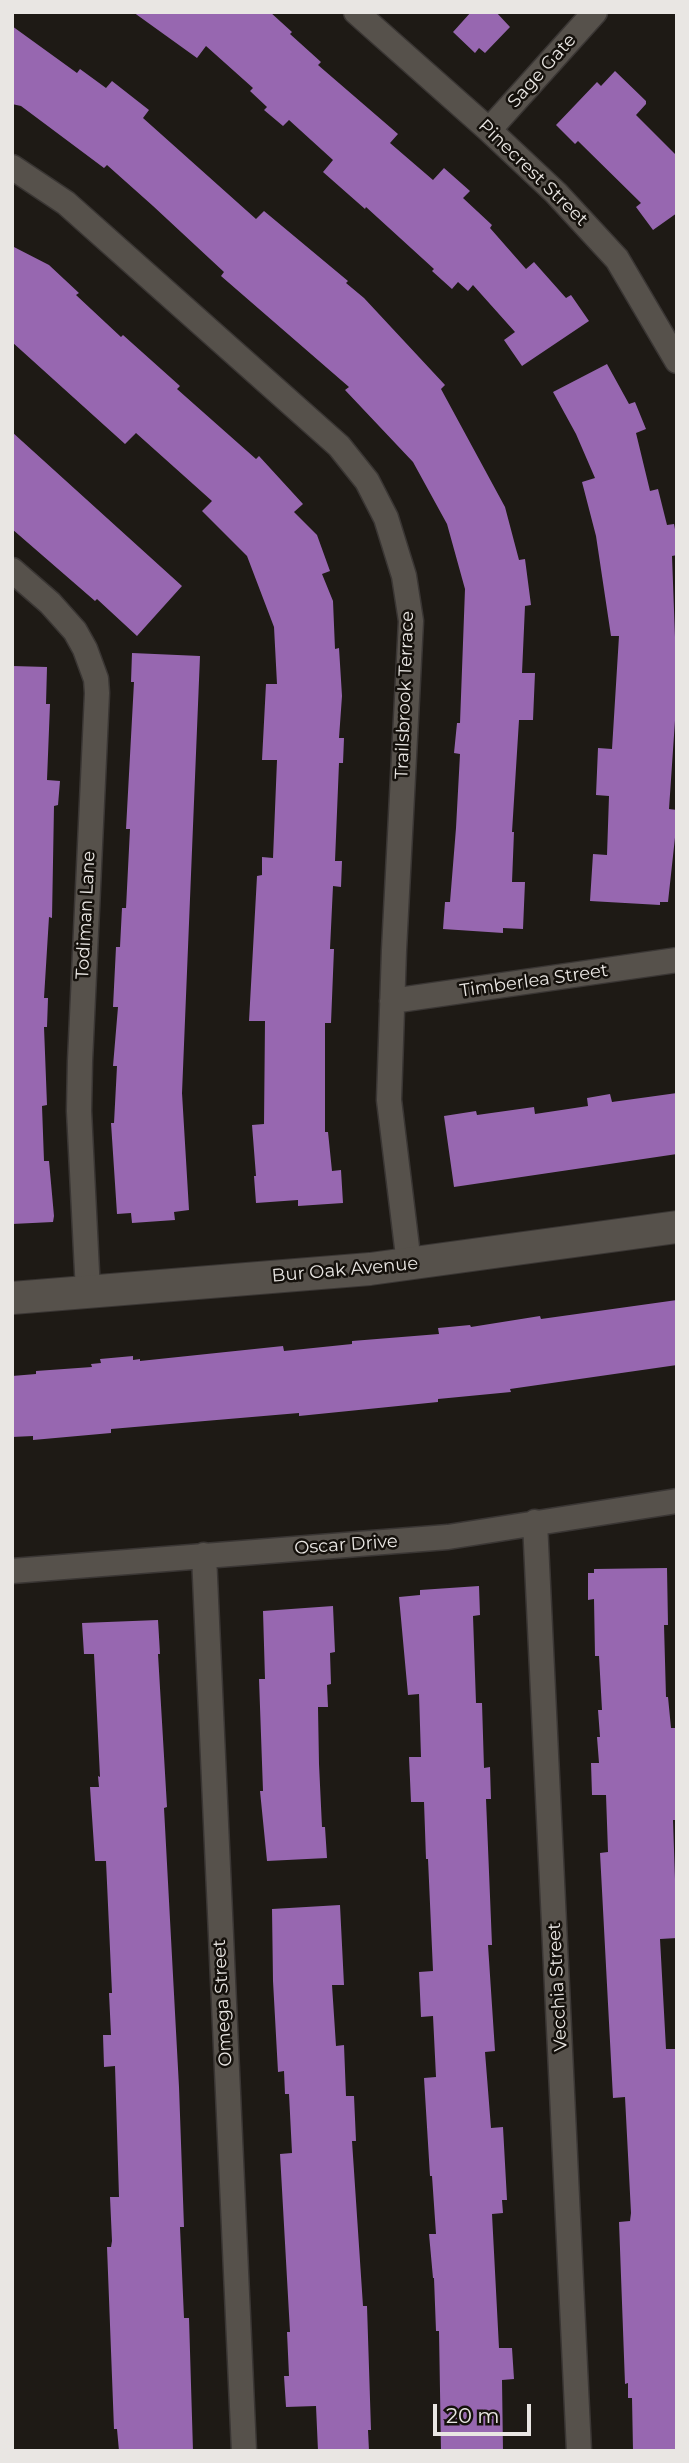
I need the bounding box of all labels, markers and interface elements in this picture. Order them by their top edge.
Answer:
street label: Sage Gate [503,30,581,112]
street label: Pinecrest Street [474,115,592,231]
street label: Trailsbrook Terrace [391,611,419,779]
street label: Todiman Lane [72,850,100,980]
street label: Timberlea Street [458,960,610,1002]
street label: Bur Oak Avenue [271,1253,419,1287]
street label: Oscar Drive [294,1531,398,1559]
street label: Vecchia Street [544,1922,572,2052]
street label: Omega Street [209,1939,237,2067]
scale bar [437,2390,535,2434]
text: 20 m [446,2403,500,2428]

